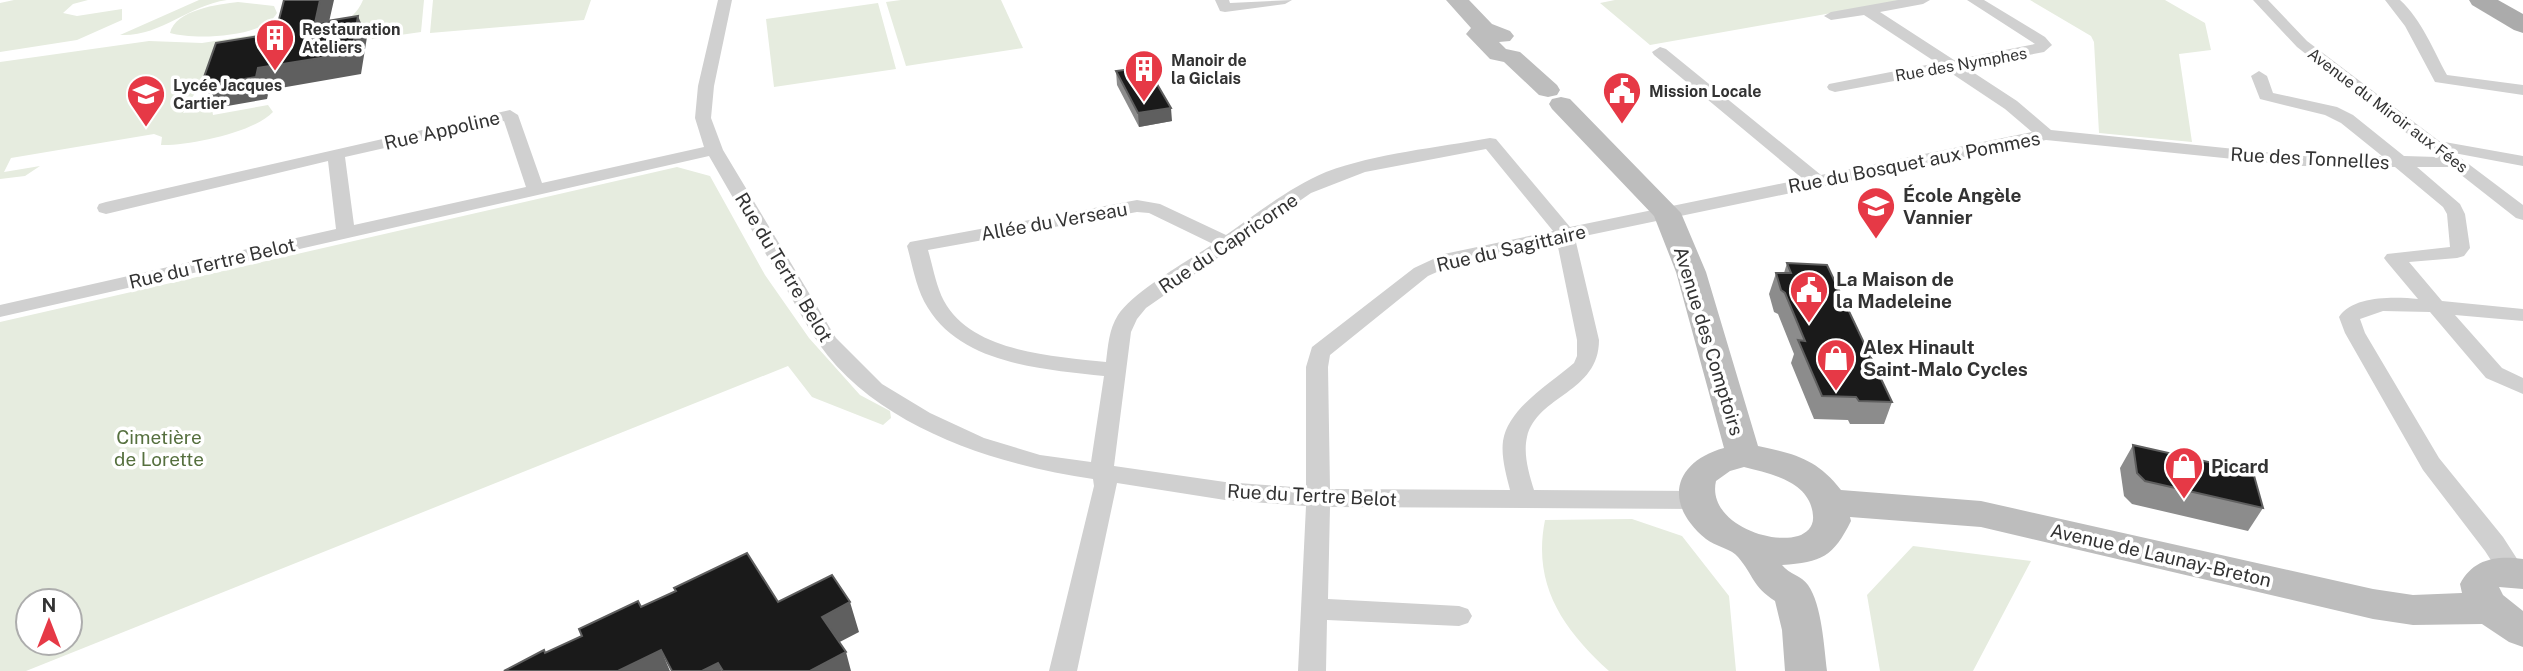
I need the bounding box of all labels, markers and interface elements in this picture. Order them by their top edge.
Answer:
building icon: Restauration Ateliers [254,17,296,72]
place label: Restauration Ateliers [302,20,401,57]
street label: Rue des Nymphes [1894,44,2028,85]
street label: Avenue du Miroir aux Fées [2304,44,2471,177]
building icon: Manoir de la Giclais [1123,48,1165,103]
place label: Manoir de la Giclais [1171,51,1247,88]
public building icon: Mission Locale [1601,70,1643,125]
school or university icon: Lycée Jacques Cartier [125,73,167,128]
place label: Lycée Jacques Cartier [173,76,282,113]
place label: Mission Locale [1649,82,1761,101]
street label: Rue Appoline [382,106,502,154]
street label: Rue du Bosquet aux Pommes [1786,127,2042,197]
street label: Rue des Tonnelles [2230,143,2390,173]
place label: École Angèle Vannier [1903,184,2022,228]
school or university icon: École Angèle Vannier [1855,185,1897,240]
street label: Rue du Tertre Belot [731,188,837,346]
street label: Rue du Capricorne [1154,188,1302,298]
street label: Allée du Verseau [979,197,1129,245]
street label: Rue du Sagittaire [1434,220,1588,276]
street label: Rue du Tertre Belot [127,233,297,293]
street label: Avenue des Comptoirs [1670,244,1748,438]
place label: La Maison de la Madeleine [1836,268,1954,312]
public building icon: La Maison de la Madeleine [1788,269,1830,324]
place label: Alex Hinault Saint-Malo Cycles [1863,336,2028,380]
shop icon: Alex Hinault Saint-Malo Cycles [1815,337,1857,392]
park label: Cimetière de Lorette [114,426,204,470]
shop icon: Picard [2163,445,2205,500]
place label: Picard [2211,455,2269,477]
street label: Rue du Tertre Belot [1227,480,1397,510]
street label: Avenue de Launay-Breton [2048,519,2274,591]
north arrow [14,587,84,657]
text: N [42,594,56,616]

